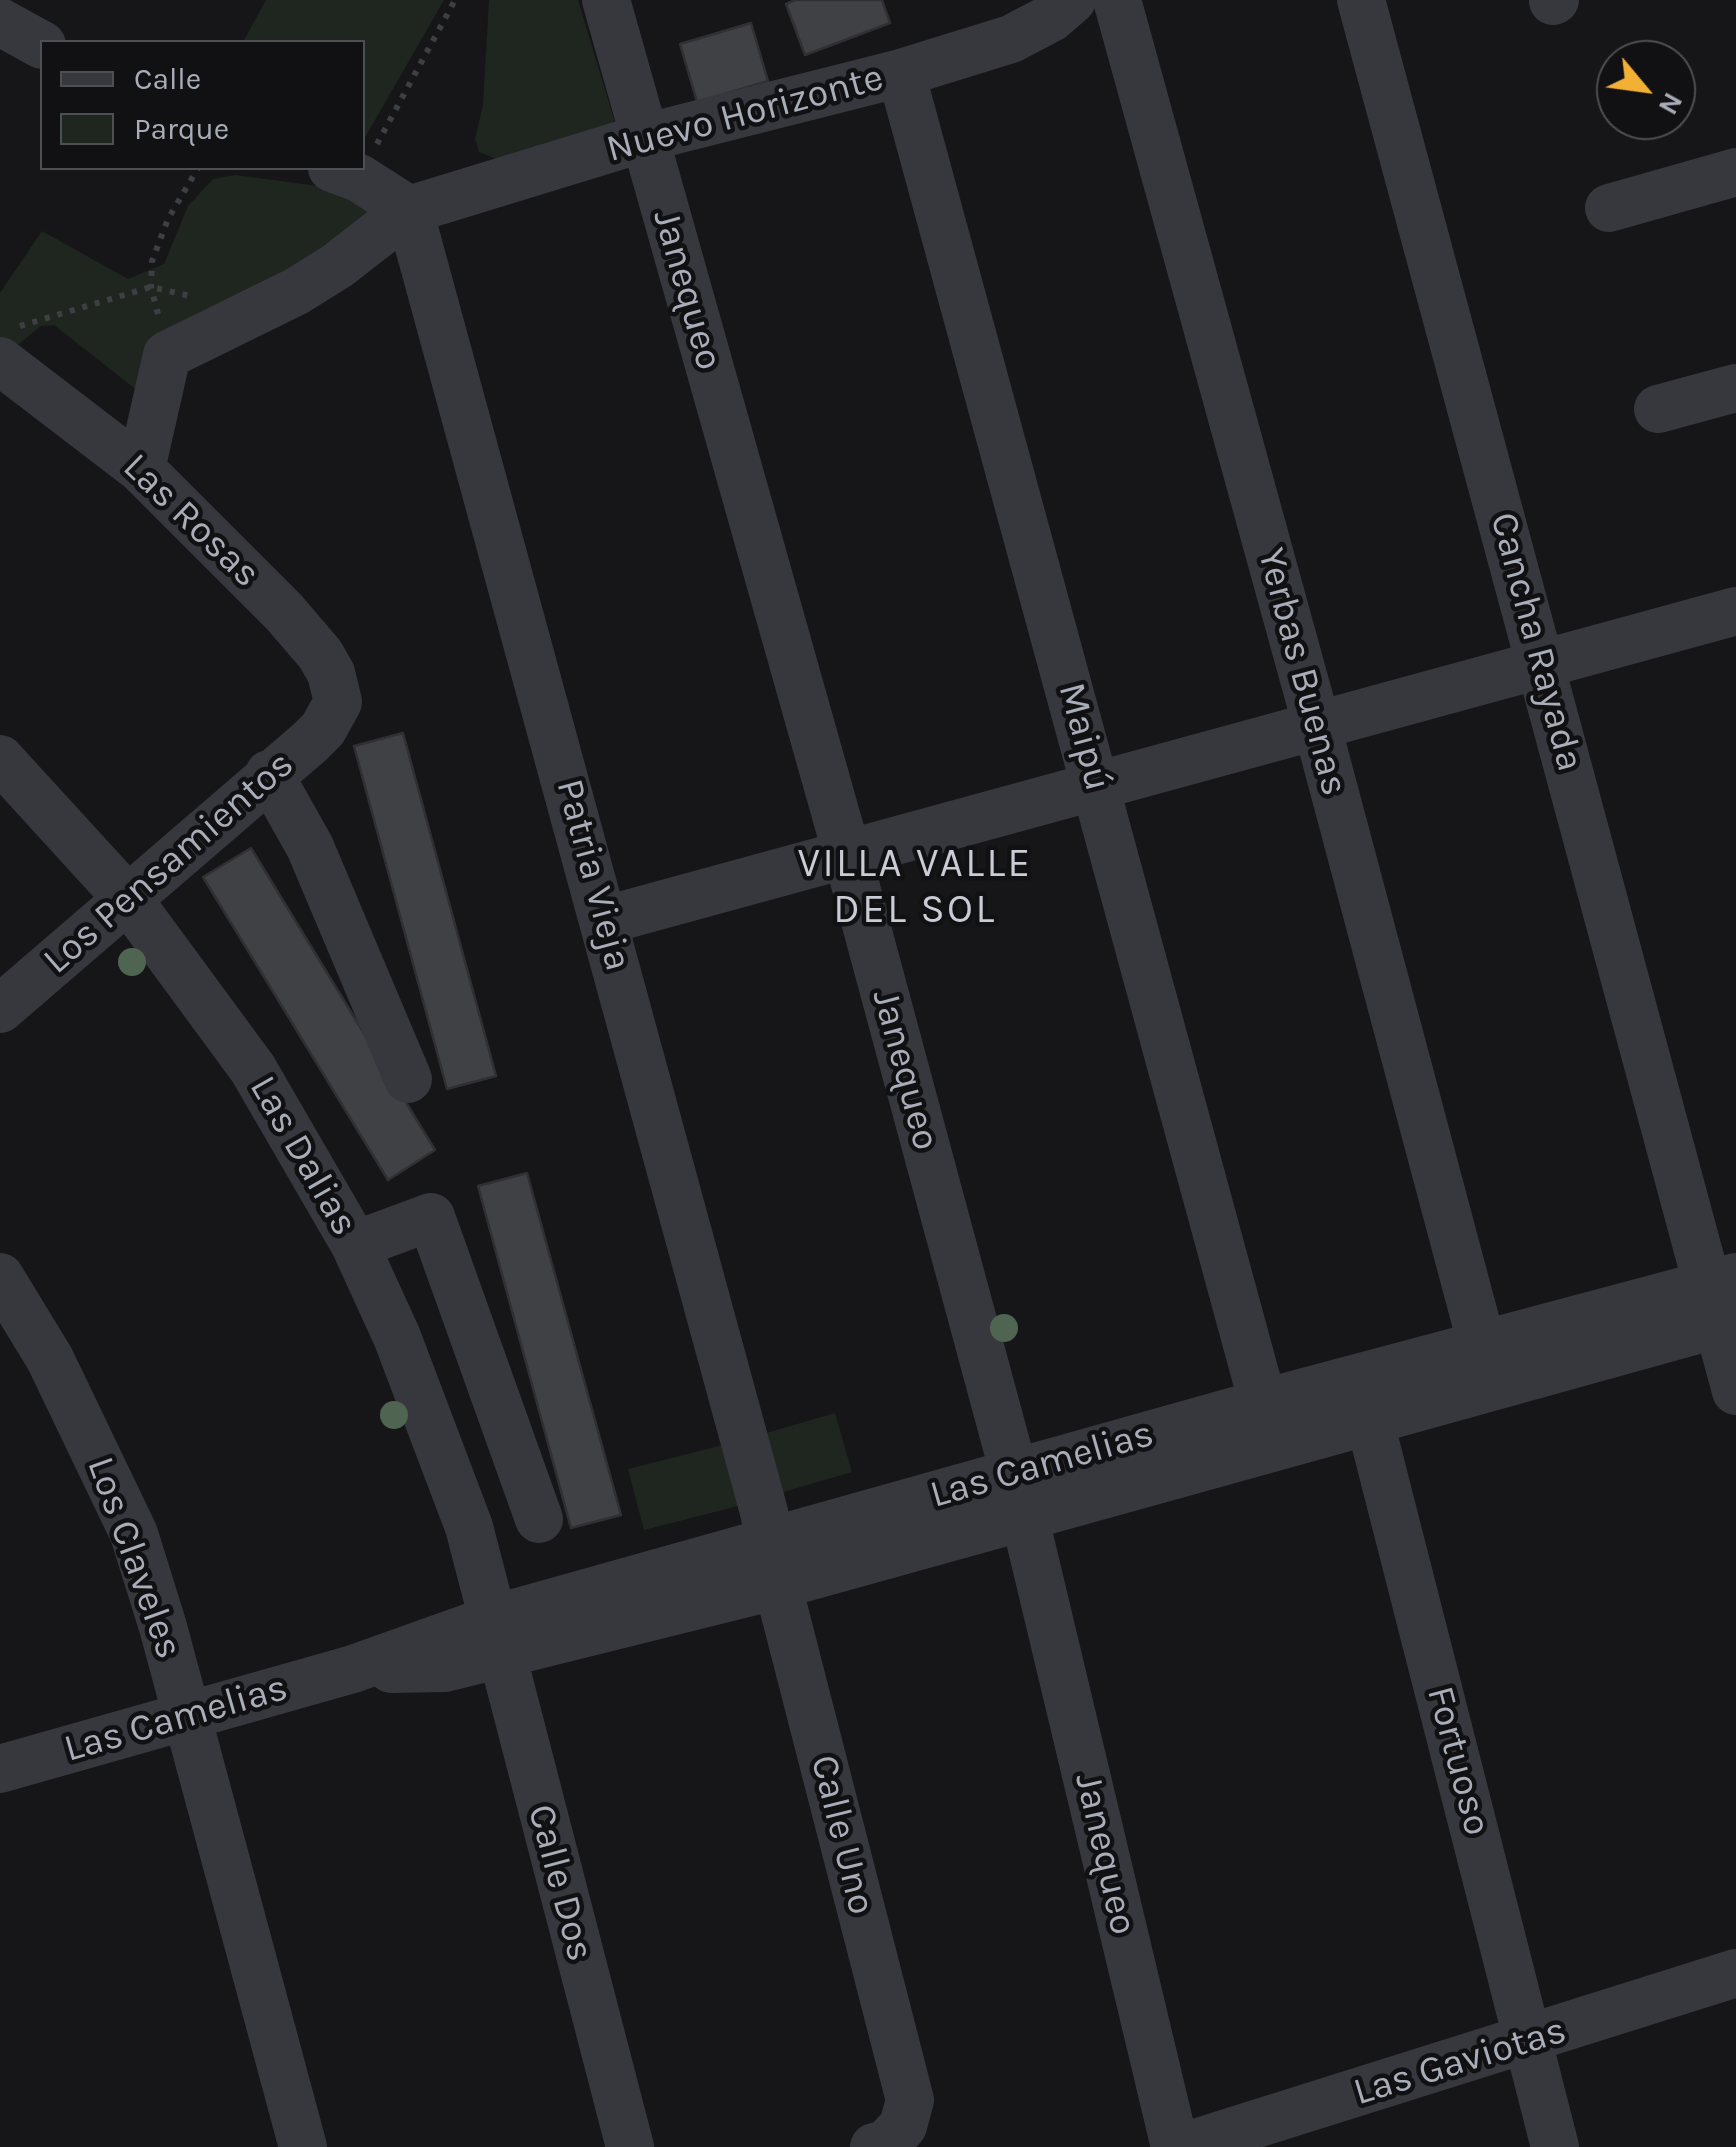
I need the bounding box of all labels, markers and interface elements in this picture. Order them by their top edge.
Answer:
legend [40,40,365,170]
north arrow [1596,40,1696,140]
street label: Nuevo Horizonte [602,55,888,173]
text: Calle [134,61,201,97]
text: N [1652,87,1690,121]
text: Parque [134,111,229,147]
street label: Janequeo [642,205,732,375]
street label: Las Rosas [113,445,269,597]
street label: Cancha Rayada [1480,508,1592,776]
street label: Yerbas Buenas [1247,543,1357,801]
street label: Maipú [1048,678,1120,796]
street label: Los Pensamientos [35,742,303,984]
street label: Patria Vieja [546,774,640,976]
district label: VILLA VALLE DEL SOL [797,841,1033,935]
street label: Janequeo [862,985,948,1155]
street label: Las Dalias [239,1068,367,1244]
street label: Las Camelias [925,1411,1159,1519]
street label: Los Claveles [76,1451,192,1665]
street label: Las Camelias [59,1665,293,1773]
street label: Fortuoso [1416,1682,1500,1840]
street label: Calle Uno [800,1751,884,1919]
street label: Janequeo [1064,1769,1146,1939]
street label: Calle Dos [517,1800,603,1966]
street label: Las Gaviotas [1348,2008,1572,2116]

